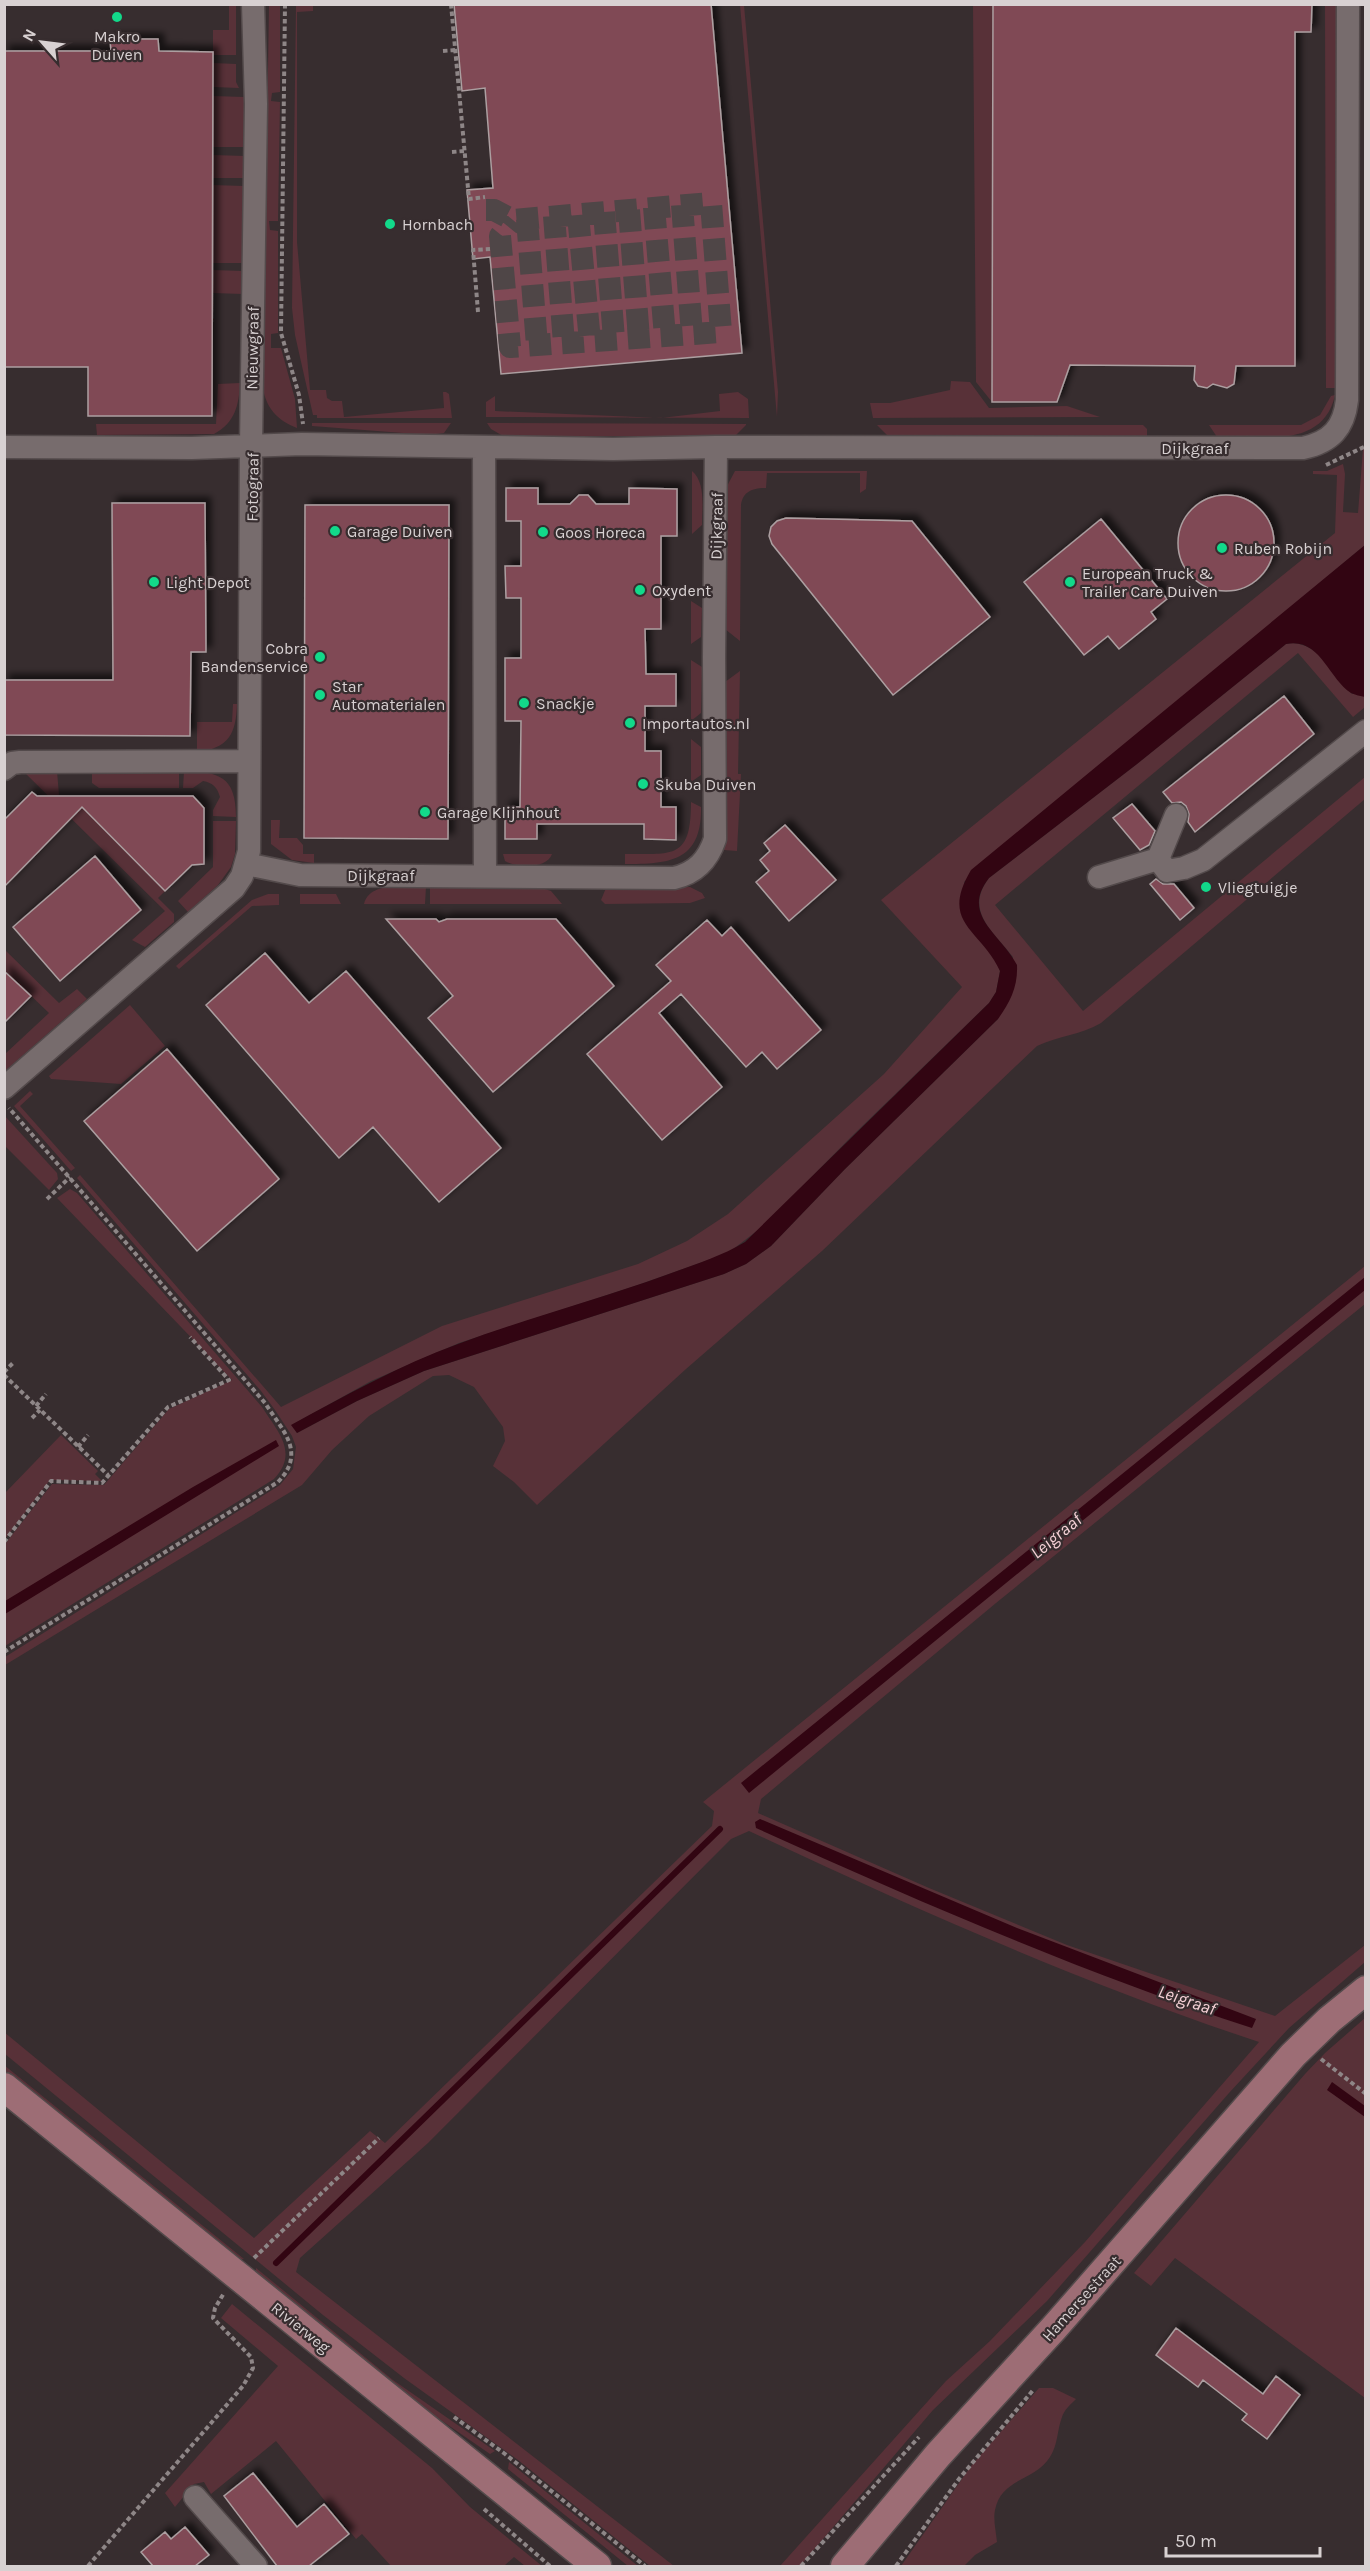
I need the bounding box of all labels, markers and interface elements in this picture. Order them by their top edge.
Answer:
marker: Makro Duiven [110,10,124,24]
north arrow [12,12,72,72]
text: N [18,26,40,45]
place label: Makro Duiven [92,27,142,64]
place label: Hornbach [402,215,473,234]
marker: Hornbach [383,217,397,231]
street label: Nieuwgraaf [242,306,263,390]
street label: Dijkgraaf [1161,439,1229,458]
street label: Fotograaf [242,452,263,522]
street label: Dijkgraaf [706,492,727,560]
place label: Garage Duiven [347,522,453,541]
place label: Goos Horeca [555,523,646,542]
marker: Garage Duiven [328,524,342,538]
marker: Goos Horeca [536,525,550,539]
place label: Ruben Robijn [1234,539,1332,558]
marker: Ruben Robijn [1215,541,1229,555]
place label: European Truck & Trailer Care Duiven [1082,564,1218,601]
place label: Light Depot [166,573,250,592]
marker: Light Depot [147,575,161,589]
marker: European Truck & Trailer Care Duiven [1063,575,1077,589]
place label: Oxydent [652,581,711,600]
marker: Oxydent [633,583,647,597]
place label: Cobra Bandenservice [201,639,308,676]
marker: Cobra Bandenservice [313,650,327,664]
place label: Star Automaterialen [332,677,445,714]
marker: Star Automaterialen [313,688,327,702]
place label: Snackje [536,694,595,713]
marker: Snackje [517,696,531,710]
place label: Importautos.nl [642,714,750,733]
marker: Importautos.nl [623,716,637,730]
place label: Skuba Duiven [655,775,756,794]
marker: Skuba Duiven [636,777,650,791]
place label: Garage Klijnhout [437,803,560,822]
marker: Garage Klijnhout [418,805,432,819]
street label: Dijkgraaf [347,866,415,885]
place label: Vliegtuigje [1218,878,1297,897]
marker: Vliegtuigje [1199,880,1213,894]
water label: Leigraaf [1026,1508,1087,1563]
water label: Leigraaf [1155,1980,1220,2021]
street label: Hamersestraat [1038,2251,1125,2345]
street label: Rivierweg [267,2298,334,2357]
scale bar [1166,2520,1320,2558]
text: 50 m [1175,2530,1217,2552]

